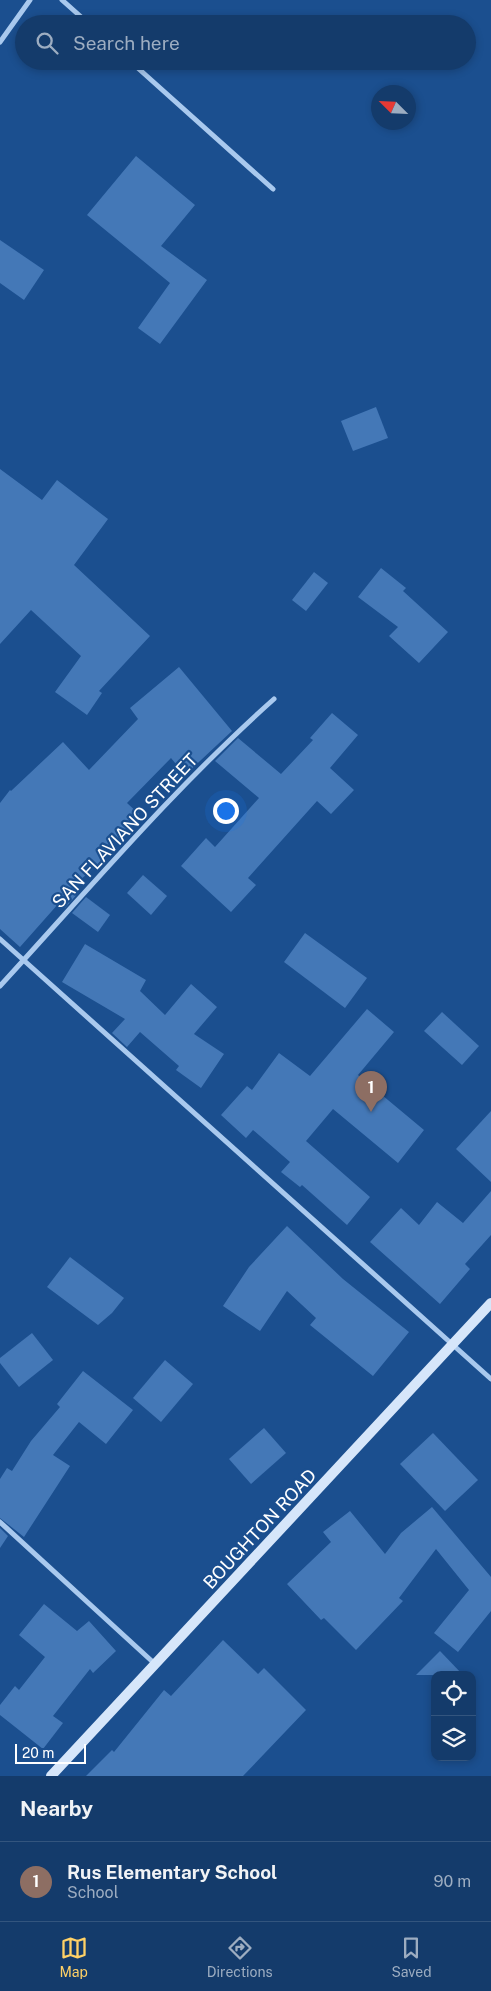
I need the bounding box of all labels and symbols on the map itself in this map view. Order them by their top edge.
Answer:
north arrow [371,85,416,130]
street label: SAN FLAVIANO STREET [47,749,202,912]
your location [213,798,239,824]
pin: 1 [355,1071,387,1112]
street label: BOUGHTON ROAD [199,1464,321,1593]
scale bar [15,1741,86,1764]

